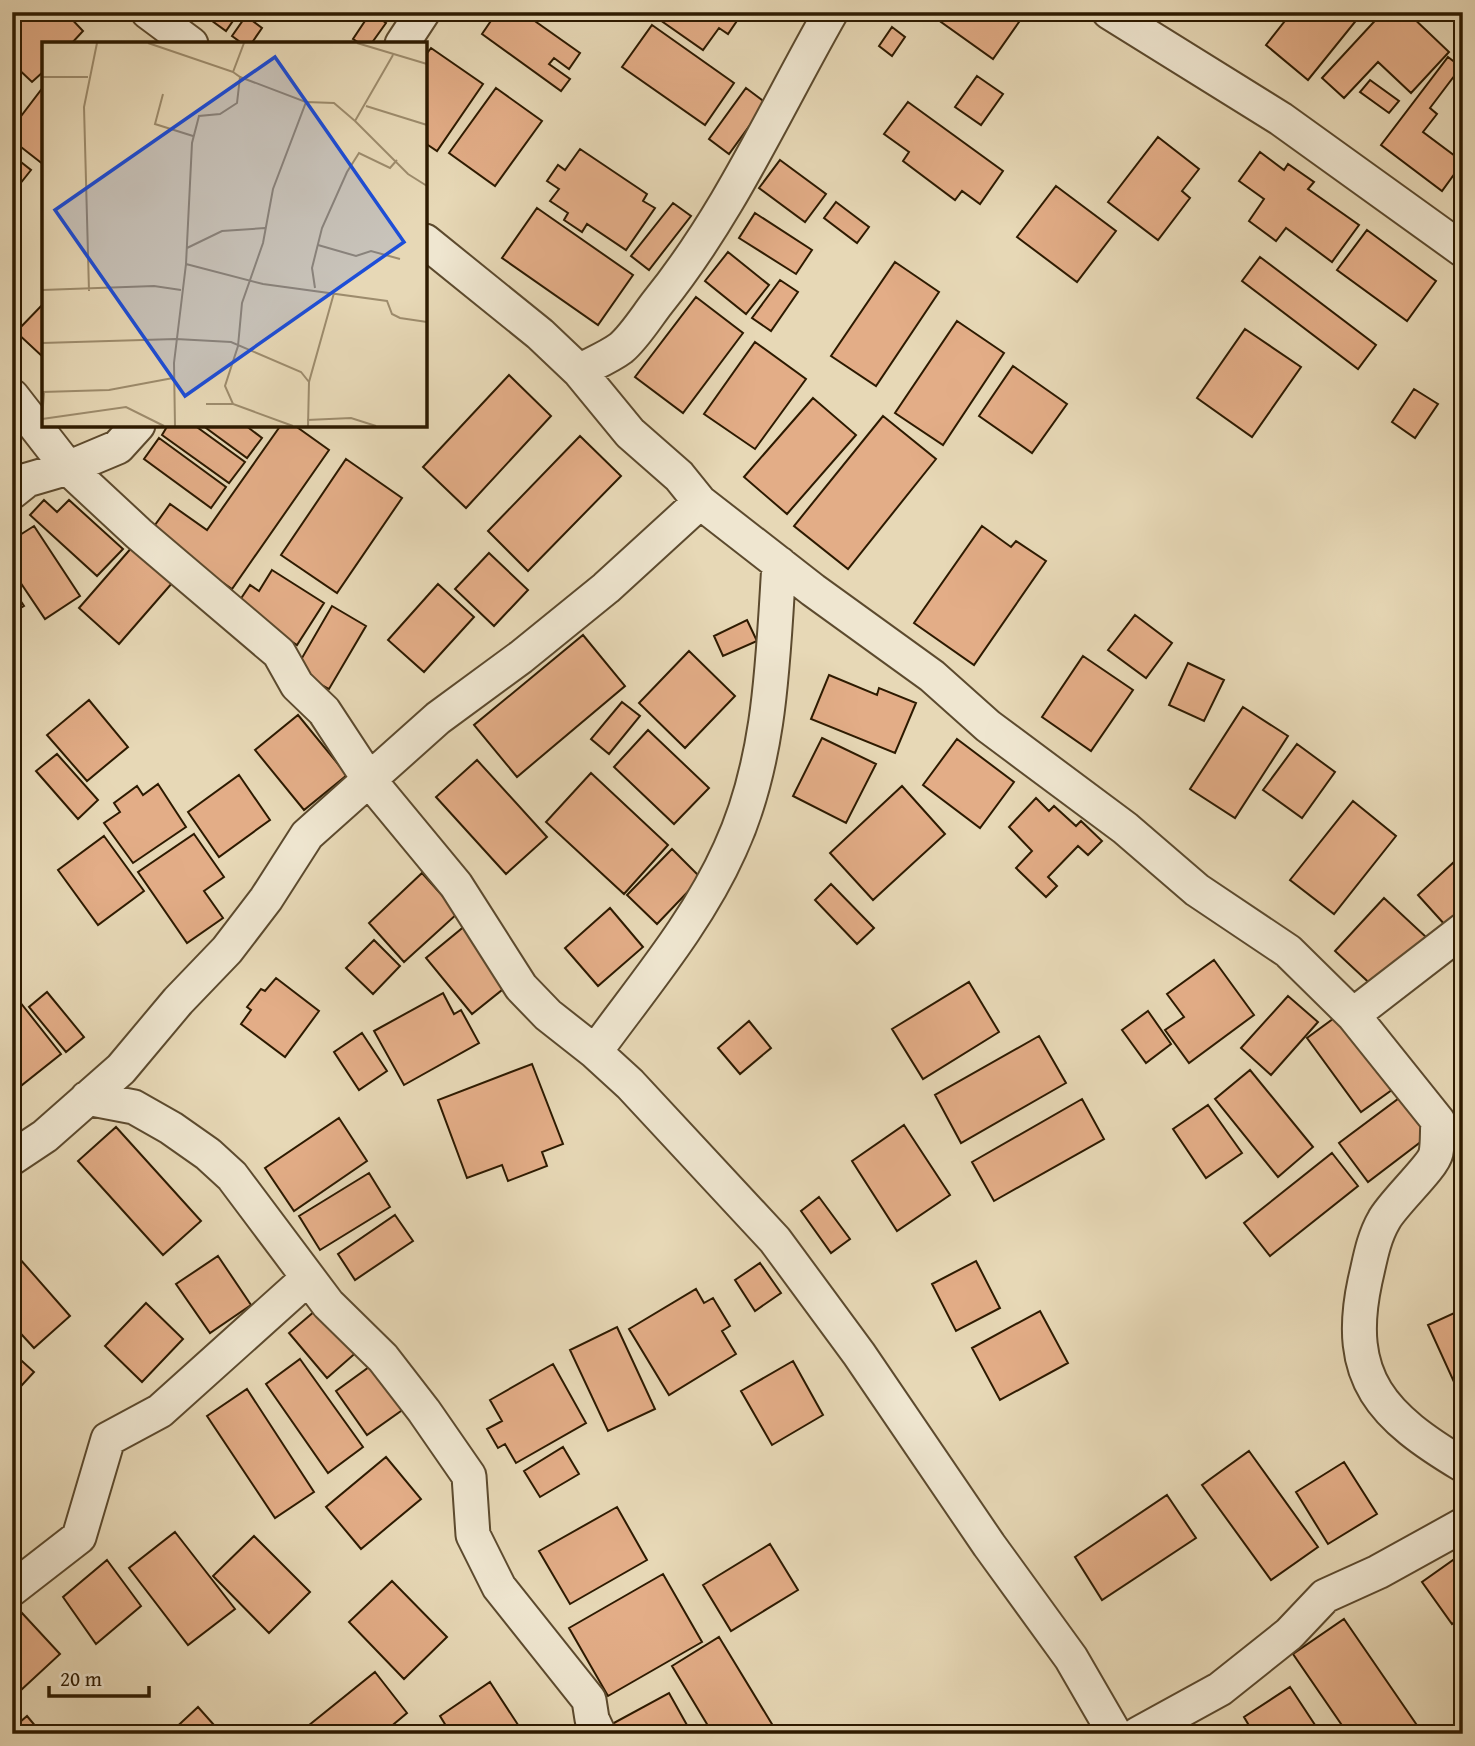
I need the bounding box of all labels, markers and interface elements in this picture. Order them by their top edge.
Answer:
inset map [42,42,427,427]
scale bar [49,1655,149,1699]
text: 20 m [60,1663,102,1694]

